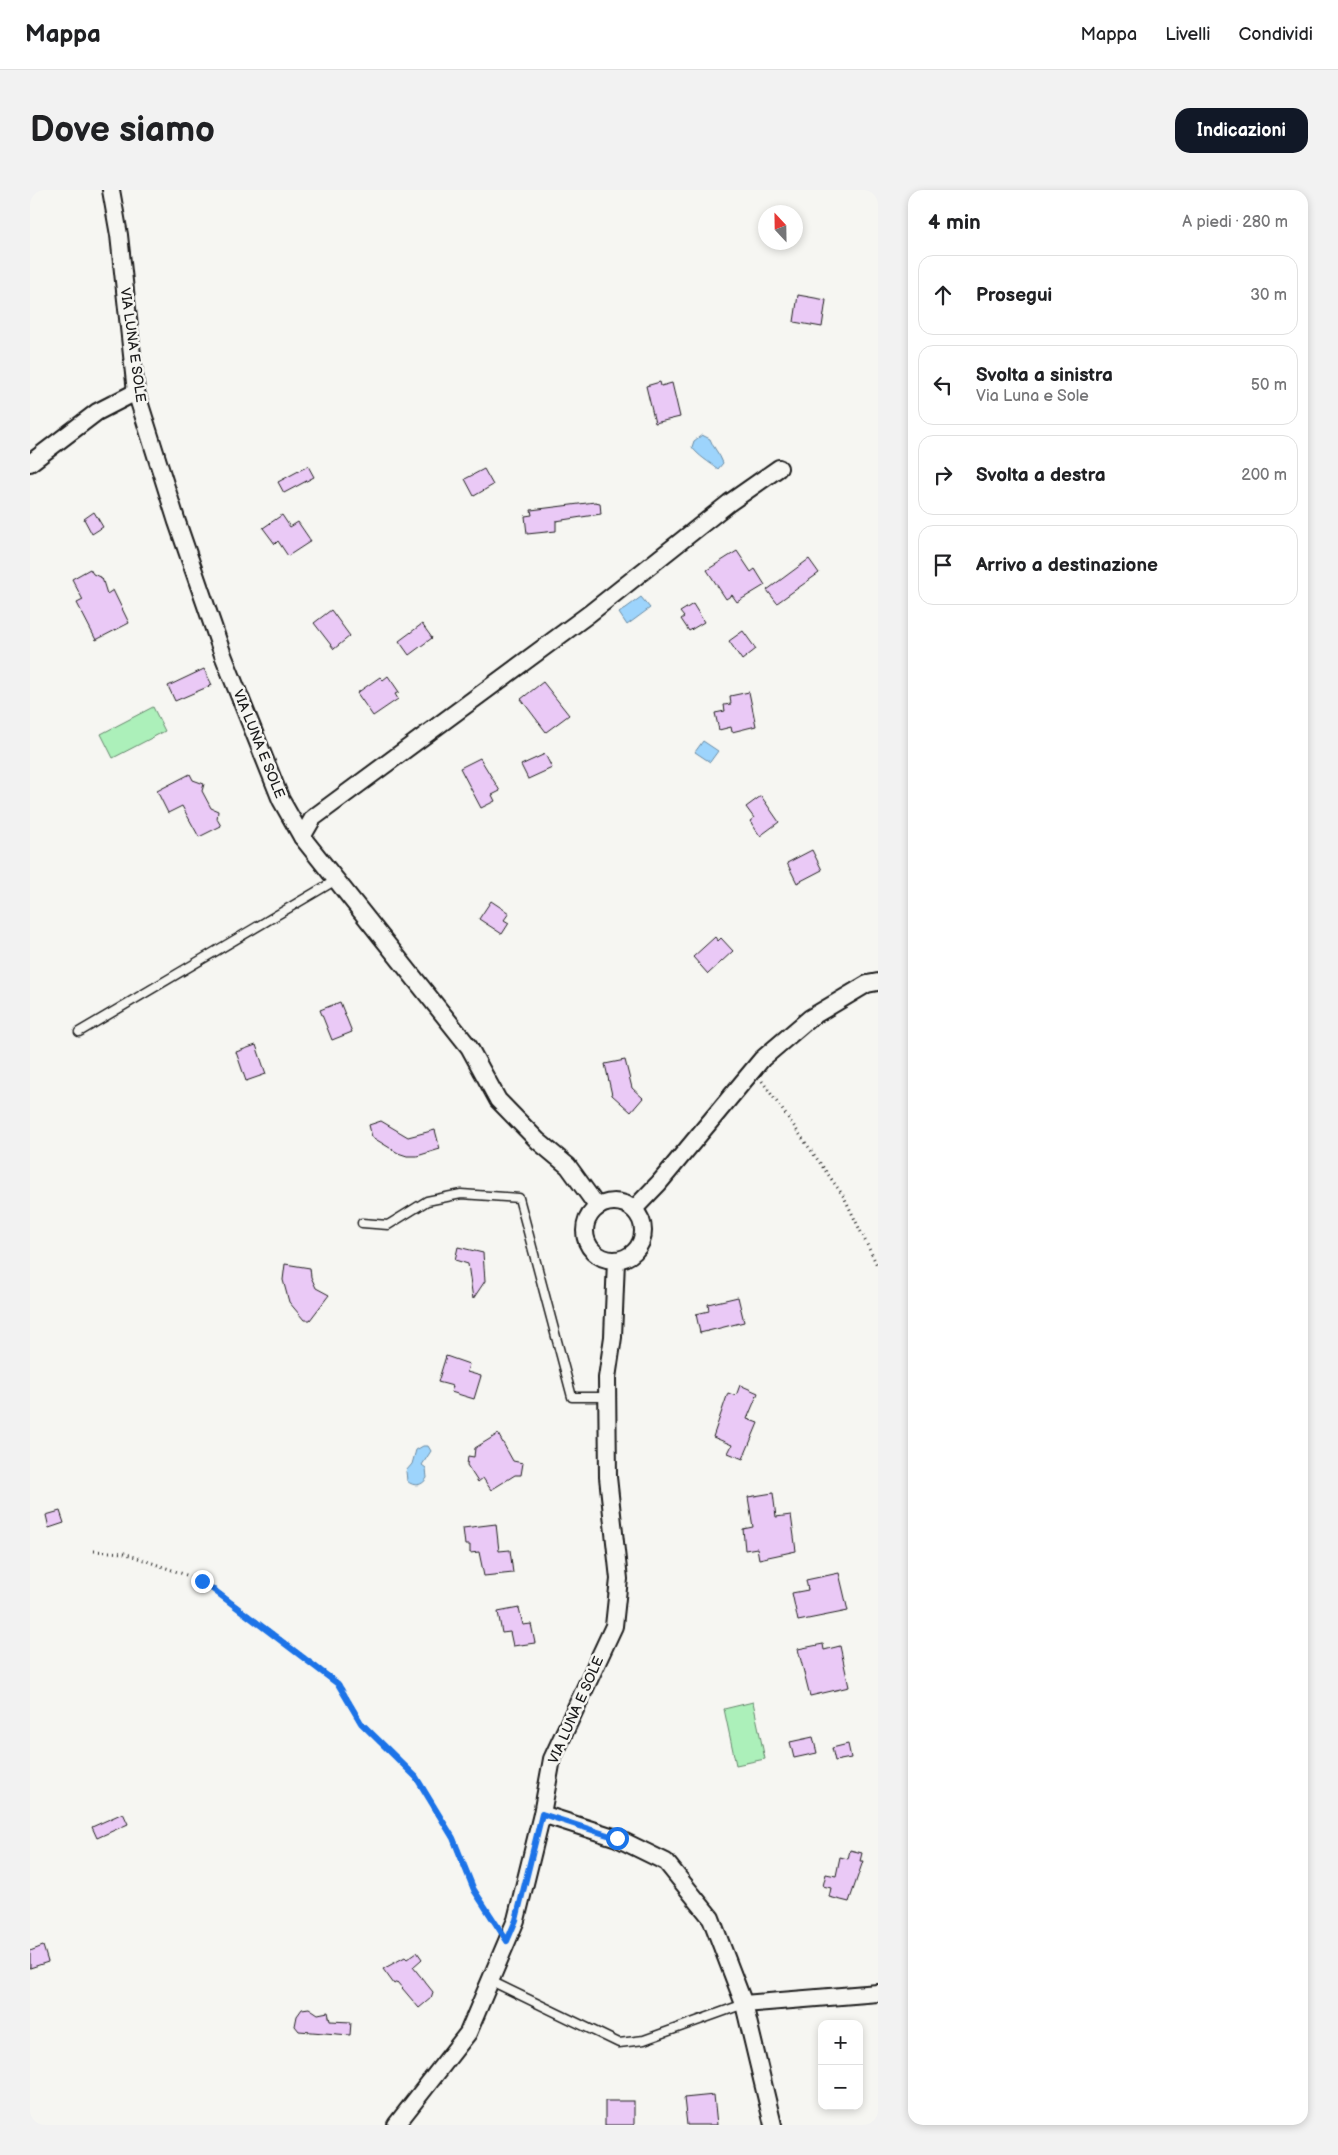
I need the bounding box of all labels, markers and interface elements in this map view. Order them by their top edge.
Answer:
text: Mappa [25,20,101,49]
text: Mappa [1080,24,1137,45]
text: Livelli [1165,24,1211,45]
text: Condividi [1239,24,1313,45]
button: Indicazioni [1175,108,1308,153]
text: Dove siamo [30,109,215,152]
north arrow [758,205,803,250]
text: 4 min [928,210,981,235]
text: A piedi · 280 m [1182,213,1288,232]
icon: ahead [929,281,957,309]
text: Prosegui [976,284,1052,307]
text: 30 m [1250,286,1287,305]
street label: VIA LUNA E SOLE [117,287,149,403]
text: Svolta a sinistra [976,364,1113,387]
icon: left [929,371,957,399]
text: 50 m [1251,376,1287,395]
text: Via Luna e Sole [976,387,1089,406]
icon: right [929,461,957,489]
text: Svolta a destra [976,464,1106,487]
text: 200 m [1241,466,1287,485]
icon: arrive [929,551,957,579]
text: Arrivo a destinazione [976,554,1158,577]
street label: VIA LUNA E SOLE [229,687,289,801]
route end [191,1570,214,1593]
street label: VIA LUNA E SOLE [545,1654,607,1766]
route start [606,1827,629,1850]
map controls [818,2020,863,2110]
button: + [818,2020,863,2065]
button: − [818,2065,863,2110]

